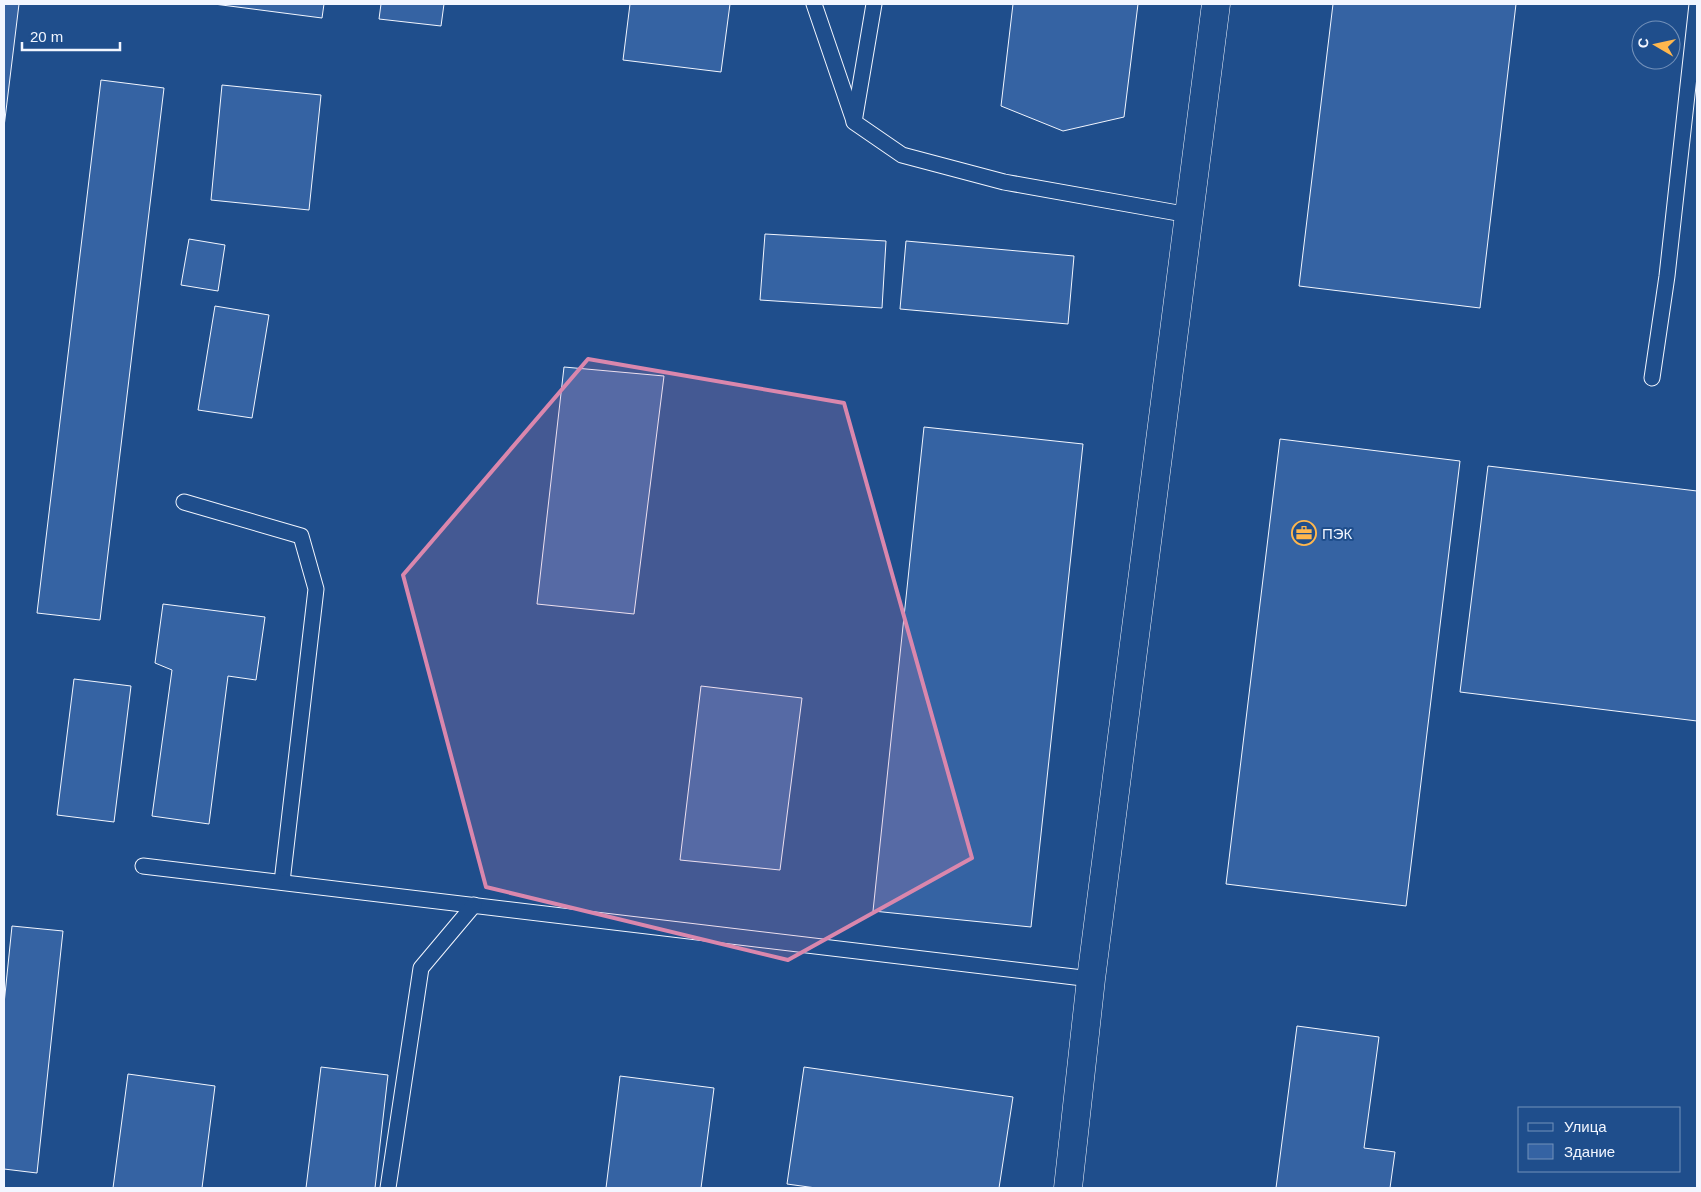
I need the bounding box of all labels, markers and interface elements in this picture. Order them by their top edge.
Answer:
scale bar [22,20,120,52]
north arrow [1631,20,1681,70]
text: 20 m [30,28,63,45]
text: С [1634,37,1652,49]
office icon: ПЭК [1291,520,1317,546]
place label: ПЭК [1322,525,1353,542]
legend [1518,1107,1681,1172]
text: Улица [1564,1118,1607,1135]
text: Здание [1564,1143,1615,1160]

